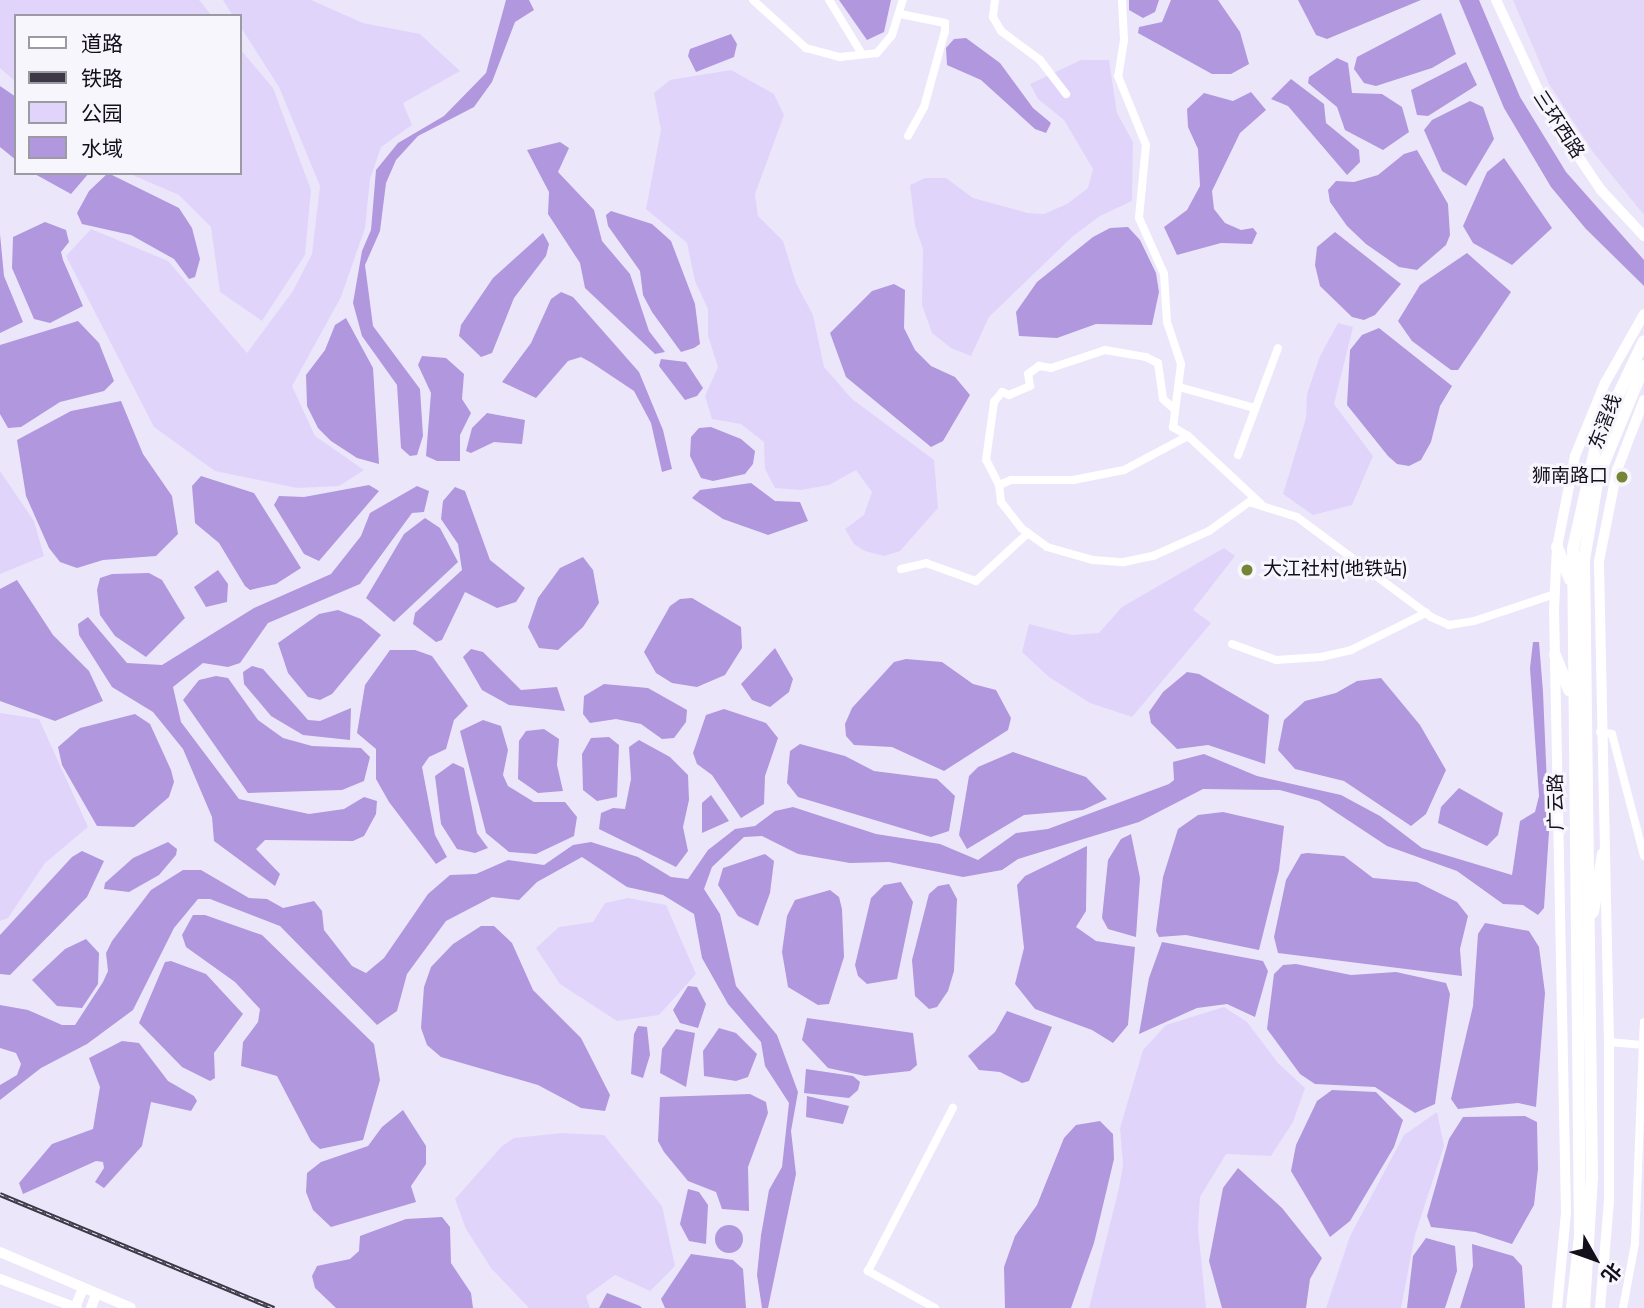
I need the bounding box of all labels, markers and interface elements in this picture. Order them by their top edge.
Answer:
legend [14,14,242,175]
text: 道路 [81,30,123,58]
text: 铁路 [81,65,123,93]
street label: 三环西路 [1528,87,1588,163]
text: 公园 [81,100,123,128]
text: 水域 [81,135,123,163]
street label: 东滘线 [1585,391,1627,453]
place label: 狮南路口 [1532,466,1608,488]
marker: 狮南路口 [1614,469,1630,485]
place label: 大江社村(地铁站) [1263,559,1408,581]
marker: 大江社村(地铁站) [1237,560,1257,580]
street label: 广云路 [1545,773,1569,831]
north arrow [1560,1224,1630,1294]
text: 北 [1595,1257,1627,1288]

